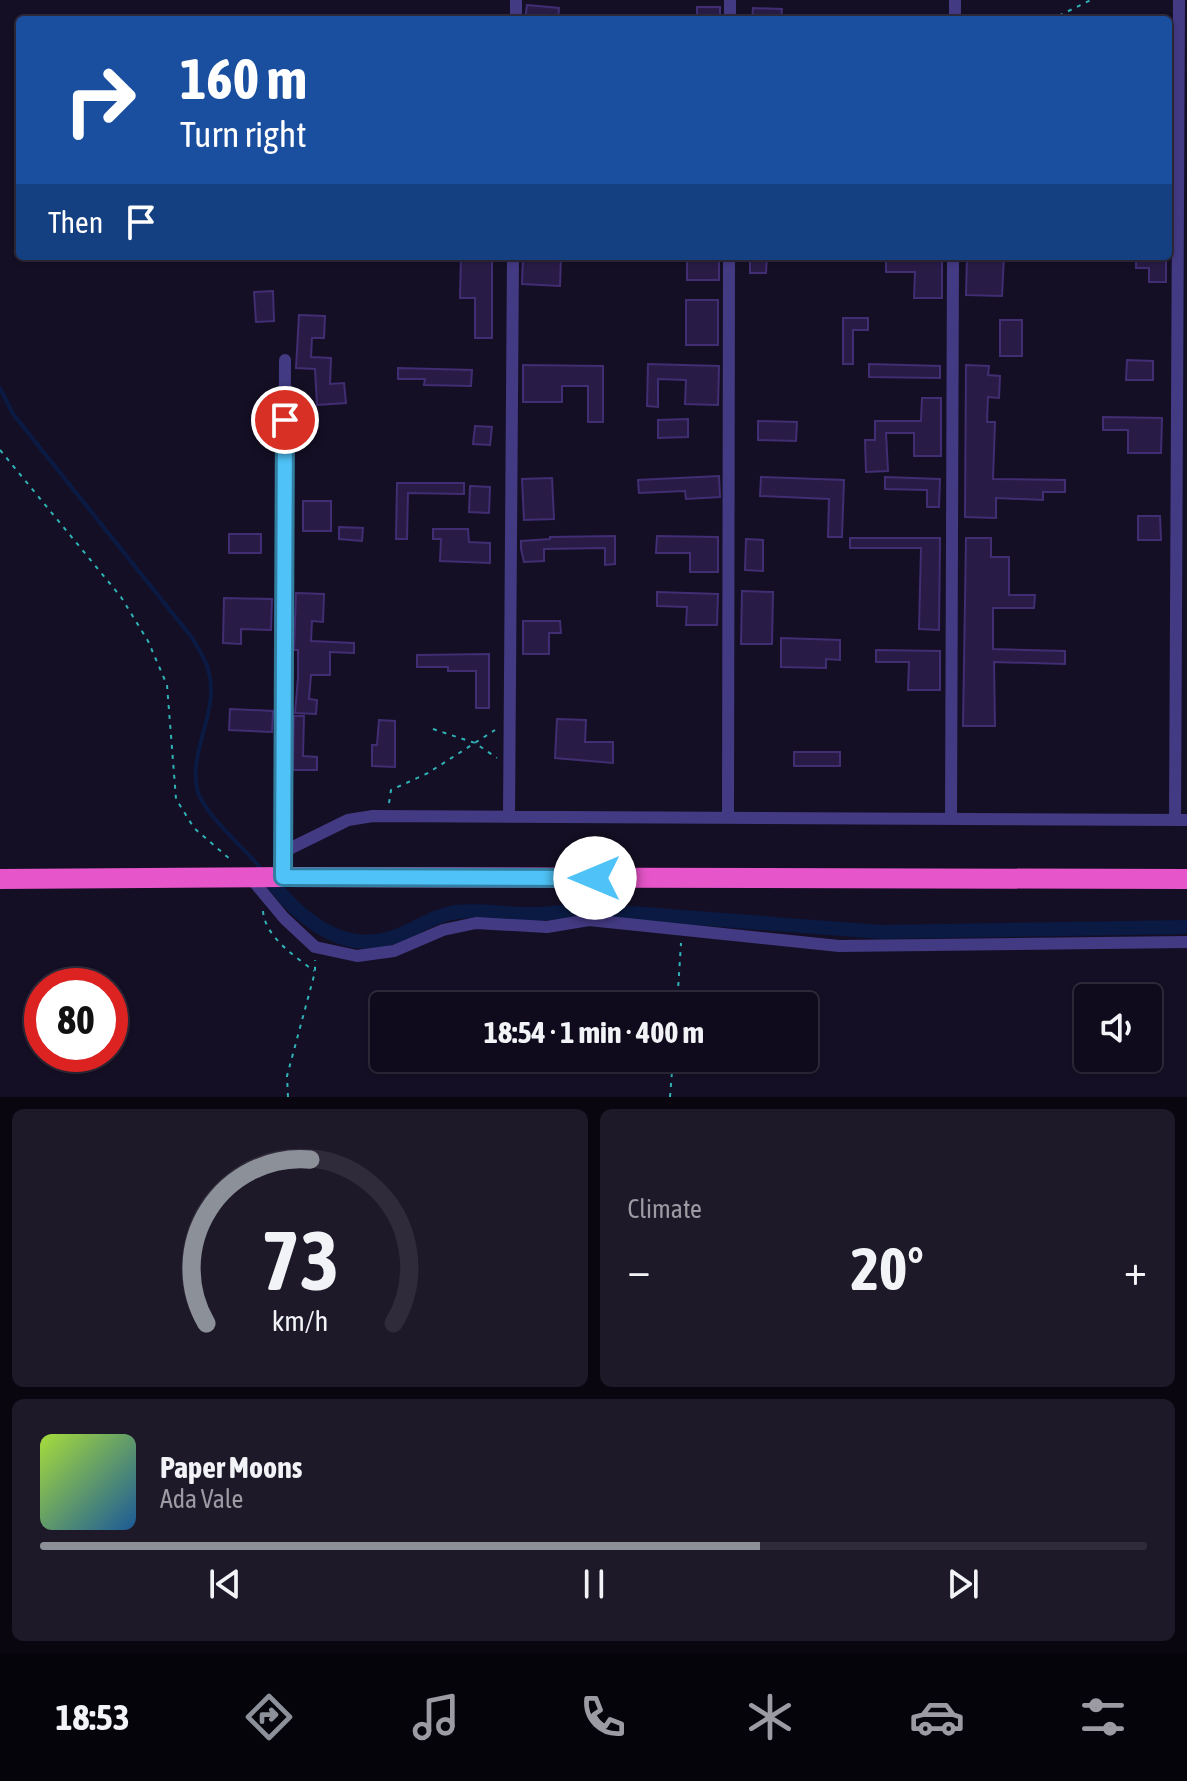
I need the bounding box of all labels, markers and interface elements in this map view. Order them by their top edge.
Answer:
text: 160 m [180,47,307,111]
icon: right [48,48,152,152]
text: Turn right [180,113,307,155]
icon: arrive [119,200,163,244]
text: Then [48,205,103,239]
pin [251,386,319,454]
icon: arrive [263,398,307,442]
position arrow [553,836,637,920]
speed limit sign: 80 [24,968,128,1072]
map controls [1074,984,1162,1072]
button: sound [1074,984,1162,1072]
text: 18:54 · 1 min · 400 m [484,1015,704,1049]
text: Climate [628,1194,702,1224]
text: 73 [261,1212,339,1308]
text: 20° [851,1234,924,1303]
text: − [628,1244,650,1294]
text: + [1124,1244,1147,1294]
text: km/h [271,1304,328,1337]
text: Paper Moons [160,1450,302,1484]
text: Ada Vale [160,1484,243,1514]
icon: previous [203,1562,247,1606]
icon: pause [572,1562,616,1606]
icon: next [941,1562,985,1606]
icon: directions [241,1689,297,1745]
icon: music [408,1689,464,1745]
icon: phone [575,1689,631,1745]
icon: climate [742,1689,798,1745]
icon: car [909,1689,965,1745]
icon: filters [1075,1689,1131,1745]
text: 18:53 [55,1696,130,1738]

